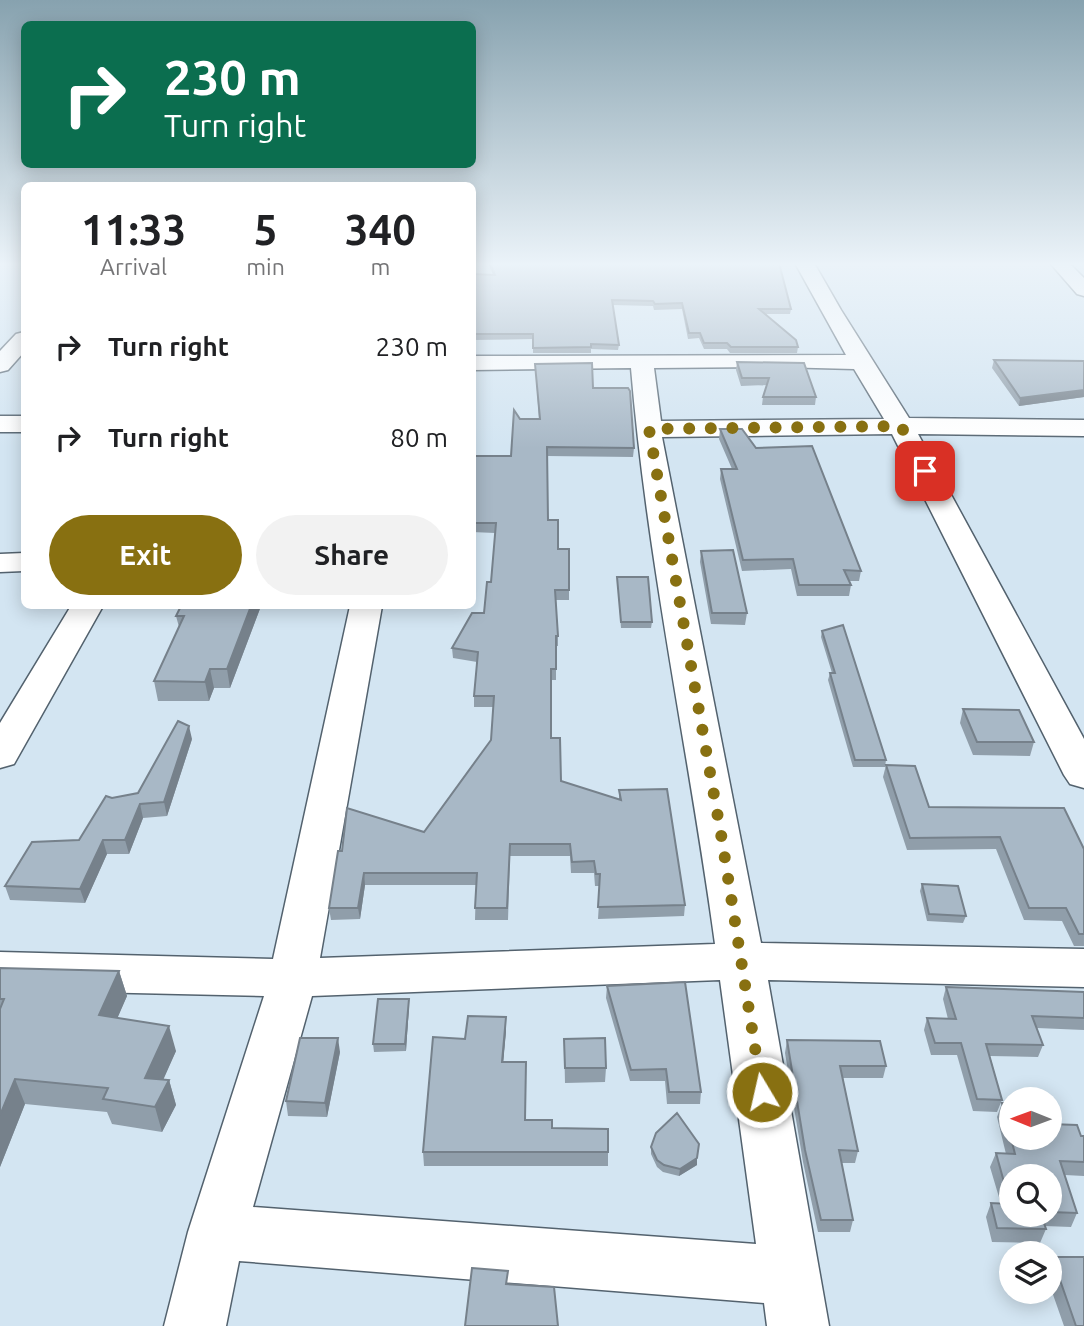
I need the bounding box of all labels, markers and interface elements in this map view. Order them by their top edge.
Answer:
icon: right [49,49,140,140]
text: 230 m [164,49,301,104]
text: Turn right [164,107,306,143]
text: 11:33 [81,206,186,253]
text: 5 [254,206,277,253]
text: 340 [345,206,416,253]
text: Arrival [100,254,167,279]
text: min [246,254,285,279]
text: m [370,254,390,279]
icon: right [49,328,87,366]
text: Turn right [108,332,229,361]
text: 230 m [376,332,448,361]
icon: right [49,419,87,457]
text: Turn right [108,423,229,452]
text: 80 m [390,423,448,452]
pin [895,441,955,501]
icon: arrive [906,452,944,490]
button: Exit [49,515,242,595]
button: Share [256,515,448,595]
position arrow [725,1055,799,1129]
north arrow [999,1087,1062,1150]
map controls [999,1087,1062,1304]
button: search [999,1164,1062,1227]
button: layers [999,1241,1062,1304]

